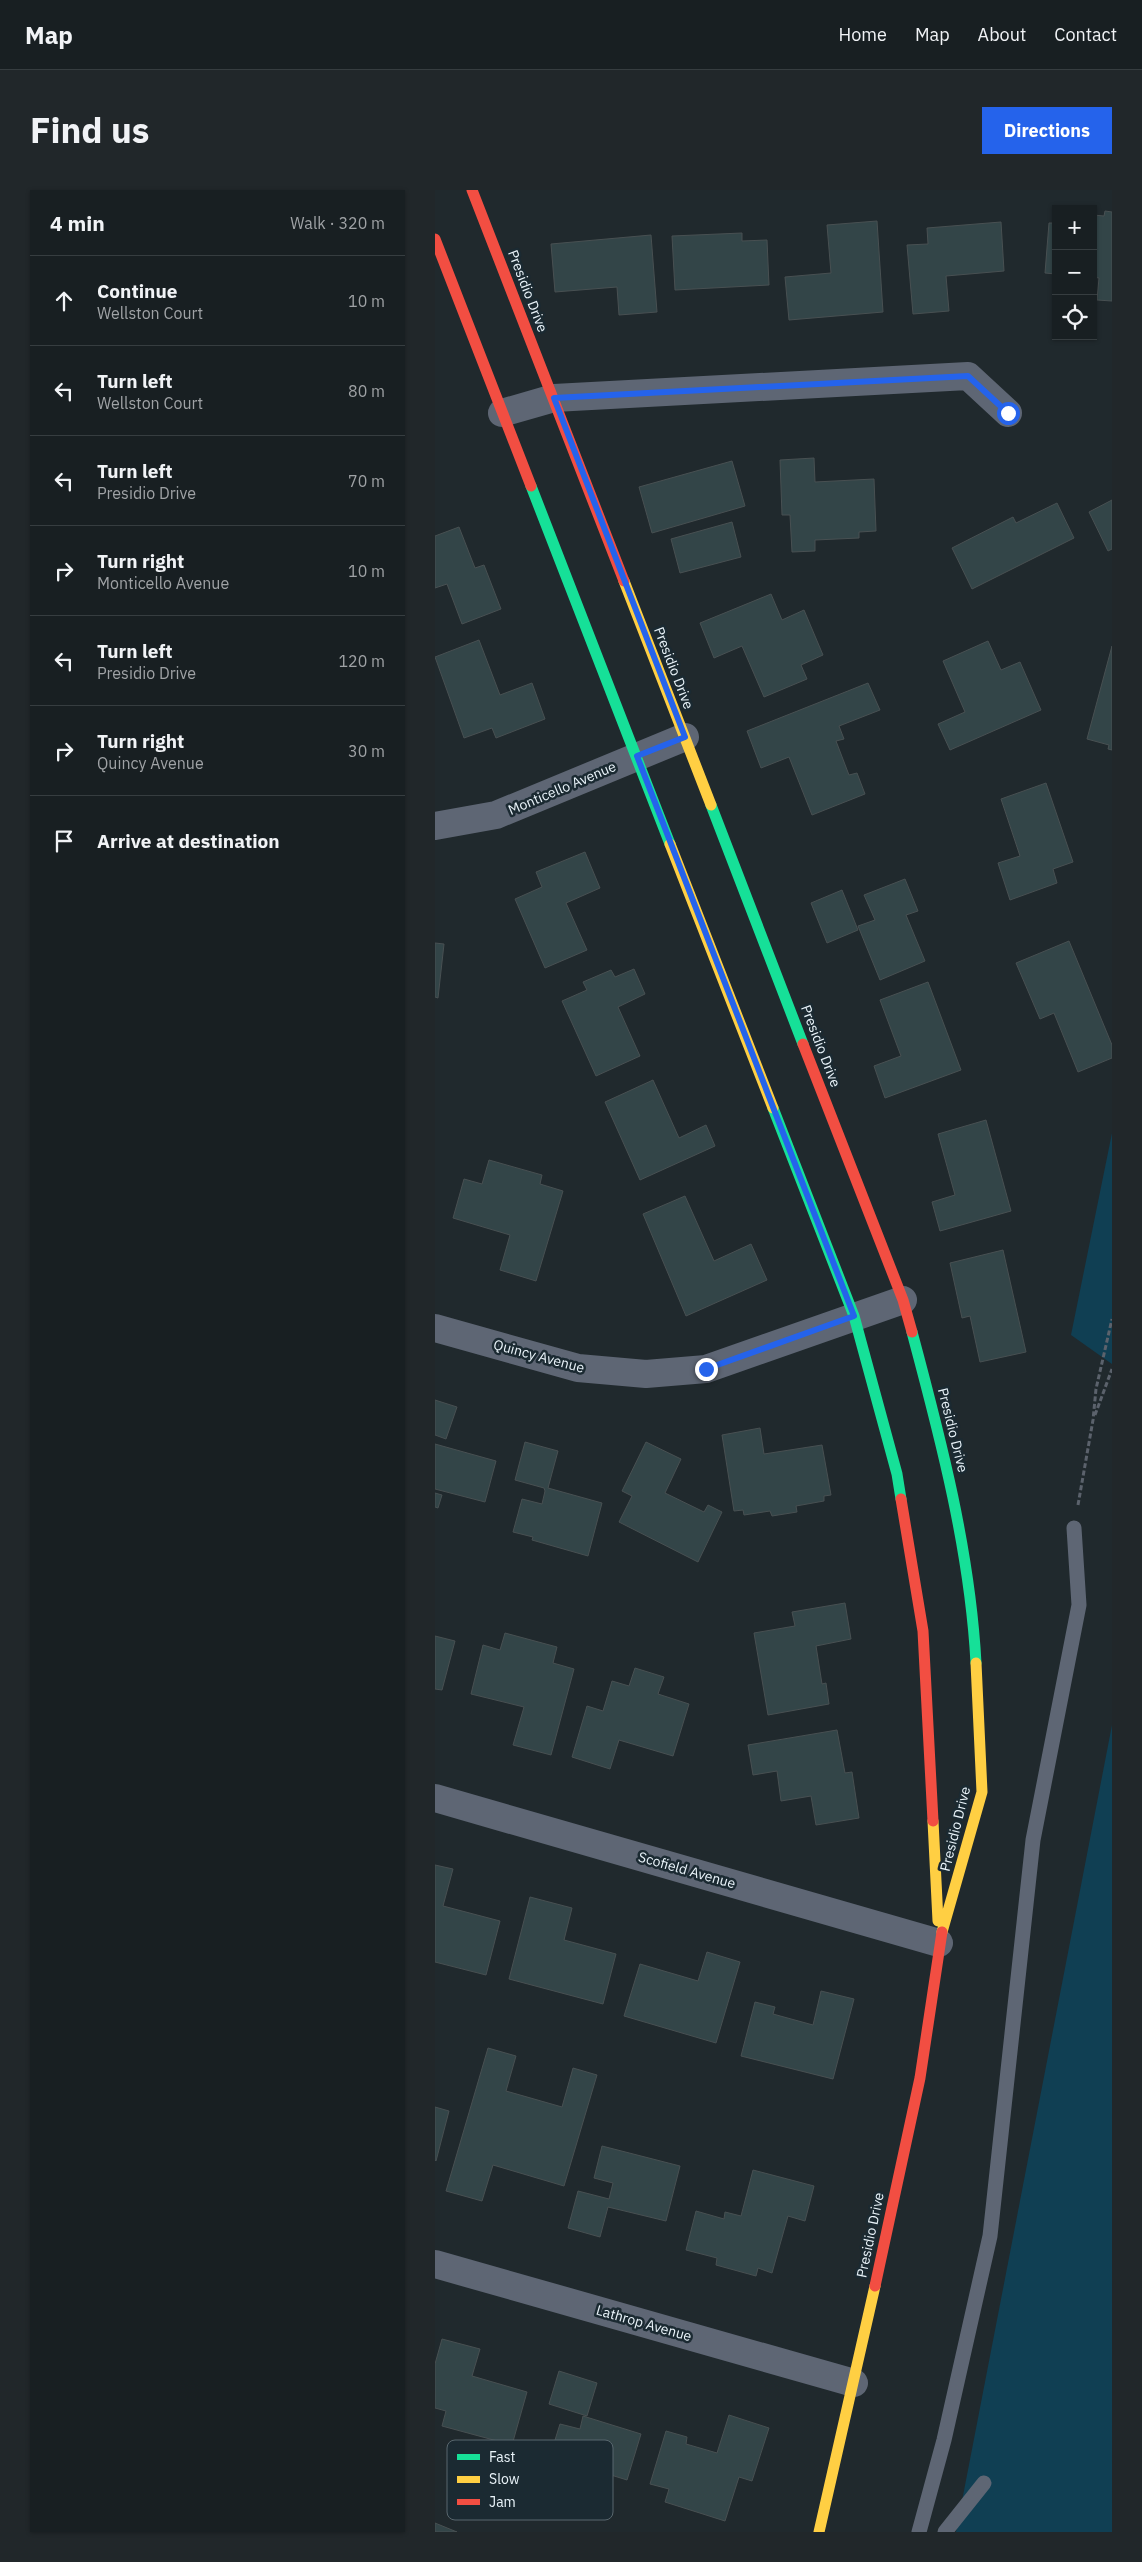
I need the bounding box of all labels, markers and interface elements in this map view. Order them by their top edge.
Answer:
text: Map [25,19,73,51]
text: Home [839,23,887,46]
text: Map [915,23,950,46]
text: About [978,23,1026,46]
text: Contact [1054,23,1117,46]
text: Find us [30,107,149,153]
button: Directions [982,107,1112,154]
map controls [1052,205,1097,340]
button: + [1052,205,1097,250]
text: 4 min [50,209,105,237]
text: Walk · 320 m [290,213,385,233]
street label: Presidio Drive [504,247,552,335]
button: − [1052,250,1097,295]
text: Continue [97,279,177,303]
icon: ahead [50,287,78,315]
text: 10 m [348,291,385,311]
button: locate [1052,295,1097,340]
text: Wellston Court [97,303,203,323]
text: Turn left [97,369,173,393]
icon: left [50,377,78,405]
text: 80 m [348,381,385,401]
text: Wellston Court [97,393,203,413]
route start [997,402,1020,425]
text: Turn left [97,459,173,483]
icon: left [50,467,78,495]
text: 70 m [348,471,385,491]
text: Presidio Drive [97,483,196,503]
text: Turn right [97,549,184,573]
icon: right [50,557,78,585]
text: 10 m [348,561,385,581]
text: Monticello Avenue [97,573,229,593]
street label: Presidio Drive [650,624,698,712]
text: Turn left [97,639,173,663]
icon: left [50,647,78,675]
text: 120 m [338,651,385,671]
text: Presidio Drive [97,663,196,683]
text: Turn right [97,729,184,753]
icon: right [50,737,78,765]
text: 30 m [348,741,385,761]
text: Quincy Avenue [97,753,204,773]
street label: Monticello Avenue [505,757,619,819]
icon: arrive [50,827,78,855]
text: Arrive at destination [97,829,280,853]
street label: Presidio Drive [797,1002,845,1090]
street label: Quincy Avenue [492,1335,587,1377]
route end [695,1358,718,1381]
street label: Presidio Drive [934,1386,972,1475]
street label: Presidio Drive [936,1784,974,1873]
street label: Scofield Avenue [636,1848,738,1893]
street label: Presidio Drive [852,2190,888,2279]
street label: Lathrop Avenue [594,2301,694,2345]
legend [447,2440,613,2520]
text: Fast [489,2448,515,2466]
text: Slow [489,2470,520,2488]
text: Jam [489,2493,516,2511]

